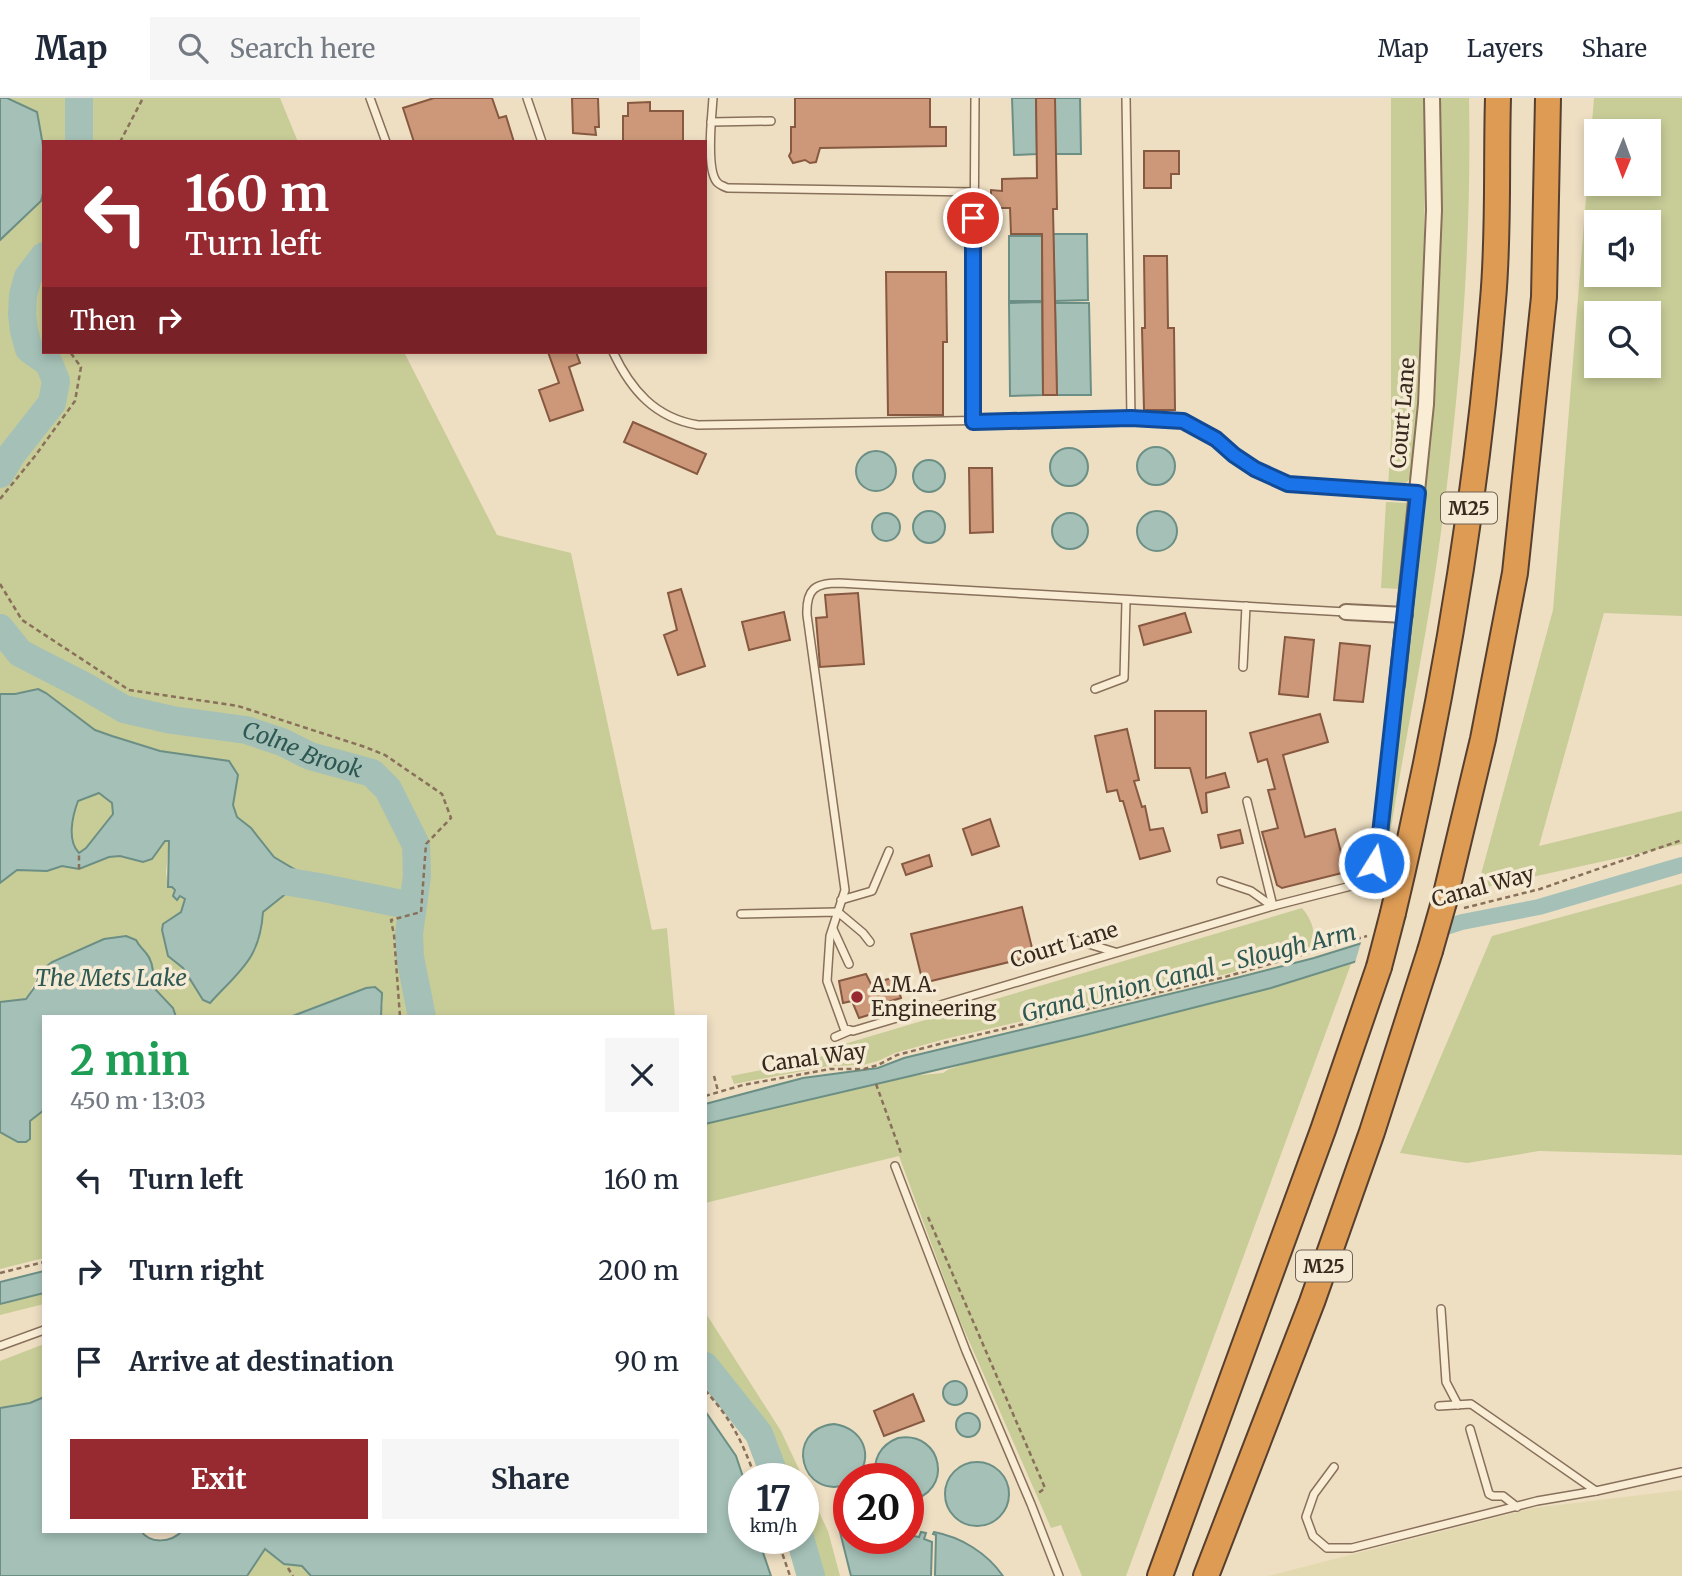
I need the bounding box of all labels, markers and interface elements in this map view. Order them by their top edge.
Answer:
search box [150,17,640,80]
text: Map [35,28,108,69]
icon: search [174,29,212,67]
text: Search here [230,32,375,65]
text: Map [1378,33,1429,64]
text: Layers [1467,33,1543,64]
text: Share [1581,33,1647,64]
north arrow [1584,119,1661,196]
map controls [1584,119,1661,378]
text: 160 m [185,163,329,224]
icon: left [70,168,161,259]
pin [943,188,1003,248]
icon: arrive [954,199,992,237]
button: sound [1584,210,1661,287]
text: Turn left [185,224,322,264]
icon: right [150,301,188,339]
button: search [1584,301,1661,378]
text: Then [70,304,136,337]
street label: Court Lane [1384,356,1421,470]
road number: M25 [1441,492,1497,524]
water label: Colne Brook [239,715,366,784]
position arrow [1337,826,1411,900]
street label: Canal Way [1429,860,1538,913]
street label: Court Lane [1007,915,1121,974]
water label: Grand Union Canal - Slough Arm [1019,917,1359,1028]
water label: The Mets Lake [35,963,187,992]
place label: A.M.A. Engineering [870,971,997,1022]
marker: A.M.A. Engineering [849,989,865,1005]
text: 2 min [70,1034,190,1086]
street label: Canal Way [760,1037,869,1078]
button: close [605,1038,679,1112]
text: 450 m · 13:03 [70,1086,206,1115]
icon: left [70,1161,108,1199]
text: Turn left [129,1163,243,1196]
text: 160 m [604,1163,679,1196]
road number: M25 [1296,1250,1352,1282]
icon: right [70,1252,108,1290]
text: Turn right [129,1254,264,1287]
text: 200 m [598,1254,679,1287]
icon: arrive [70,1343,108,1381]
text: Arrive at destination [129,1345,394,1378]
text: 90 m [615,1345,679,1378]
button: Exit [70,1439,368,1519]
button: Share [382,1439,679,1519]
speed limit sign: 20 [833,1463,924,1554]
text: 17 [756,1477,791,1521]
text: km/h [750,1514,797,1537]

